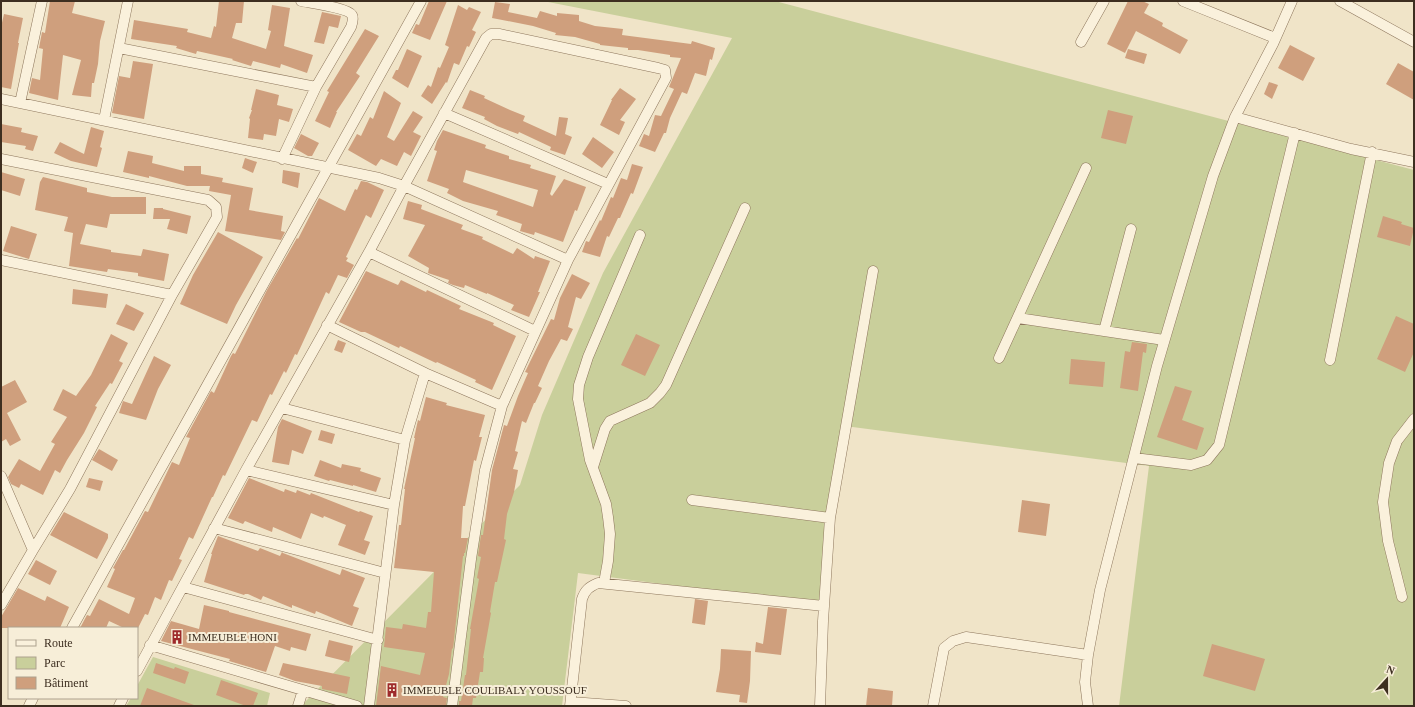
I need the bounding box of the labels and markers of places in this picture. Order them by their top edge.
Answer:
building icon: IMMEUBLE HONI [169,629,185,645]
place label: IMMEUBLE HONI [188,631,277,643]
building icon: IMMEUBLE COULIBALY YOUSSOUF [384,682,400,698]
place label: IMMEUBLE COULIBALY YOUSSOUF [403,684,587,696]

